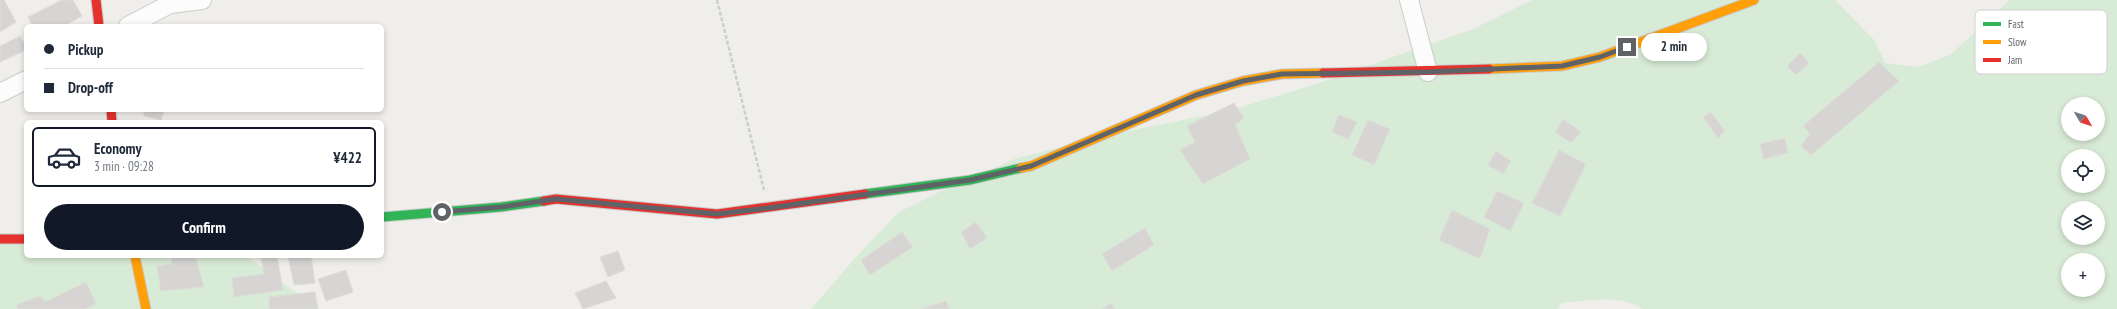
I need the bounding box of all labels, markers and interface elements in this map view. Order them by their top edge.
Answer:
legend [1975,10,2107,74]
text: Fast [2008,17,2024,31]
callout: 2 min [1641,33,1707,61]
text: Slow [2008,35,2027,49]
route end [1618,38,1636,56]
text: 2 min [1661,38,1687,55]
text: Pickup [68,40,103,59]
text: Jam [2007,53,2022,67]
text: Drop-off [68,78,113,97]
north arrow [2061,97,2105,141]
map controls [2061,97,2105,297]
icon: car [46,139,82,175]
text: Economy [94,139,142,158]
text: ¥422 [333,148,362,167]
button: locate [2061,149,2105,193]
text: 3 min · 09:28 [94,158,154,175]
button: layers [2061,201,2105,245]
route start [433,203,451,221]
button: Confirm [44,204,364,250]
button: + [2061,253,2105,297]

